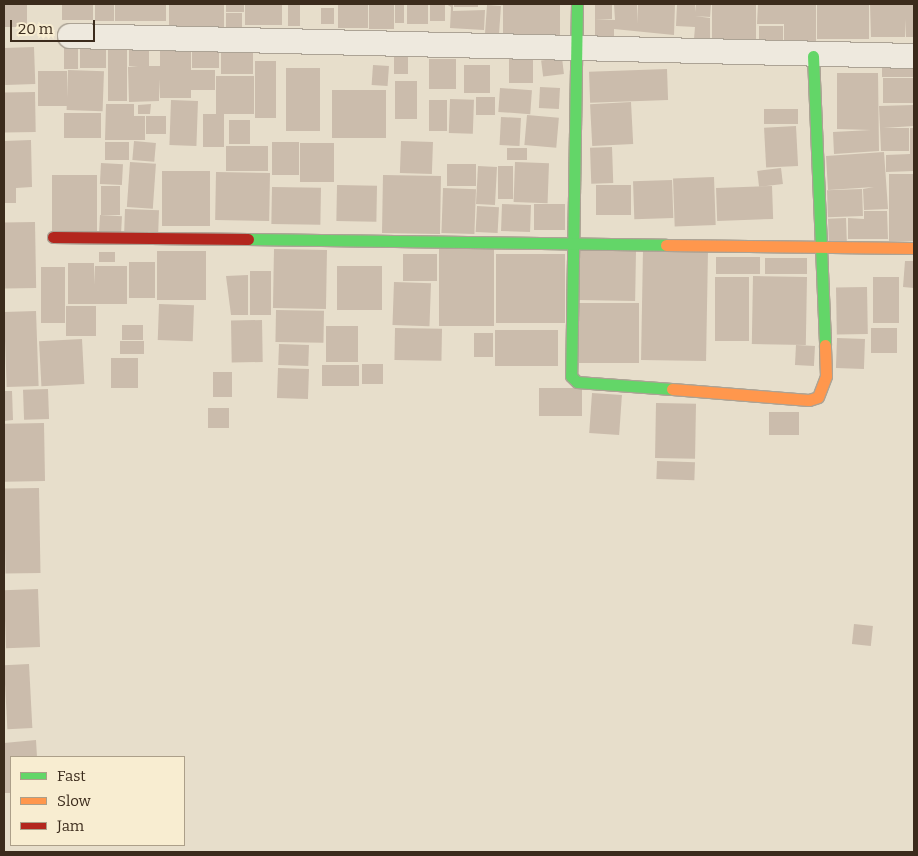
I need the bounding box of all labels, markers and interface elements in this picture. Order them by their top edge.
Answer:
scale bar [12,10,98,42]
text: 20 m [18,20,53,38]
legend [10,756,185,846]
text: Fast [57,767,86,785]
text: Slow [57,792,91,810]
text: Jam [57,817,84,835]

